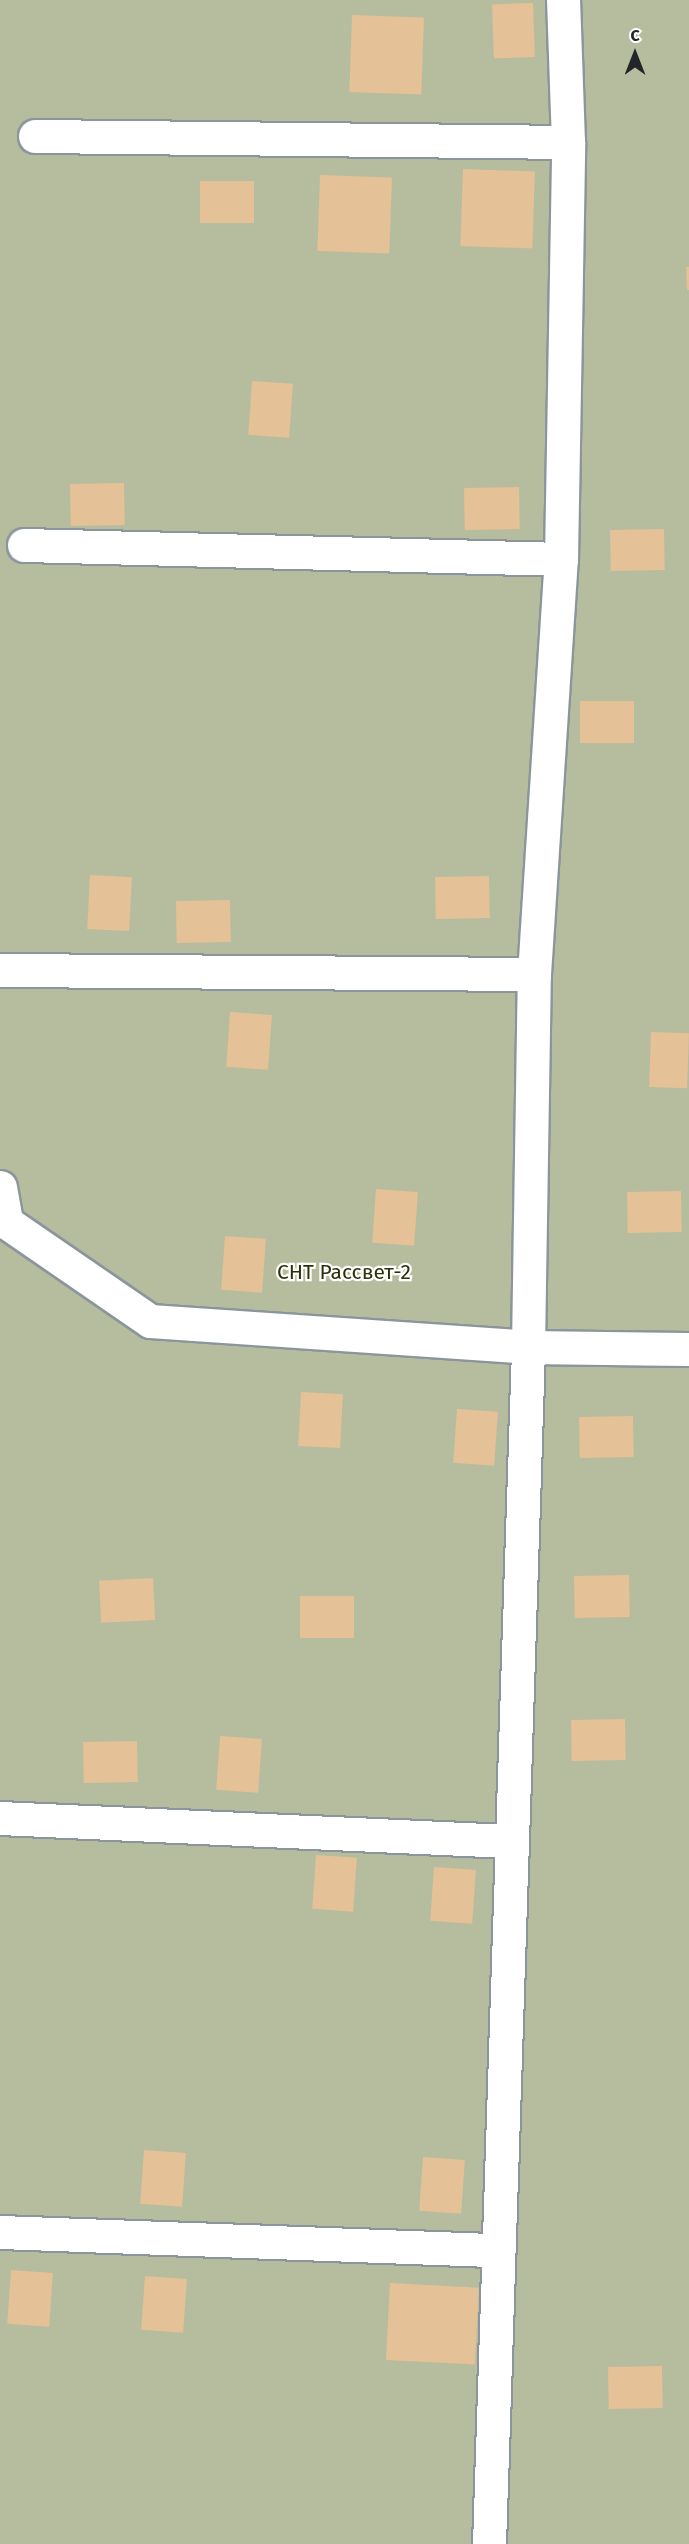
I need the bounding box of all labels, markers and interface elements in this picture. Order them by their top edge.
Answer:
north arrow [605,24,665,84]
text: С [630,26,640,45]
park label: СНТ Рассвет-2 [277,1259,411,1285]

